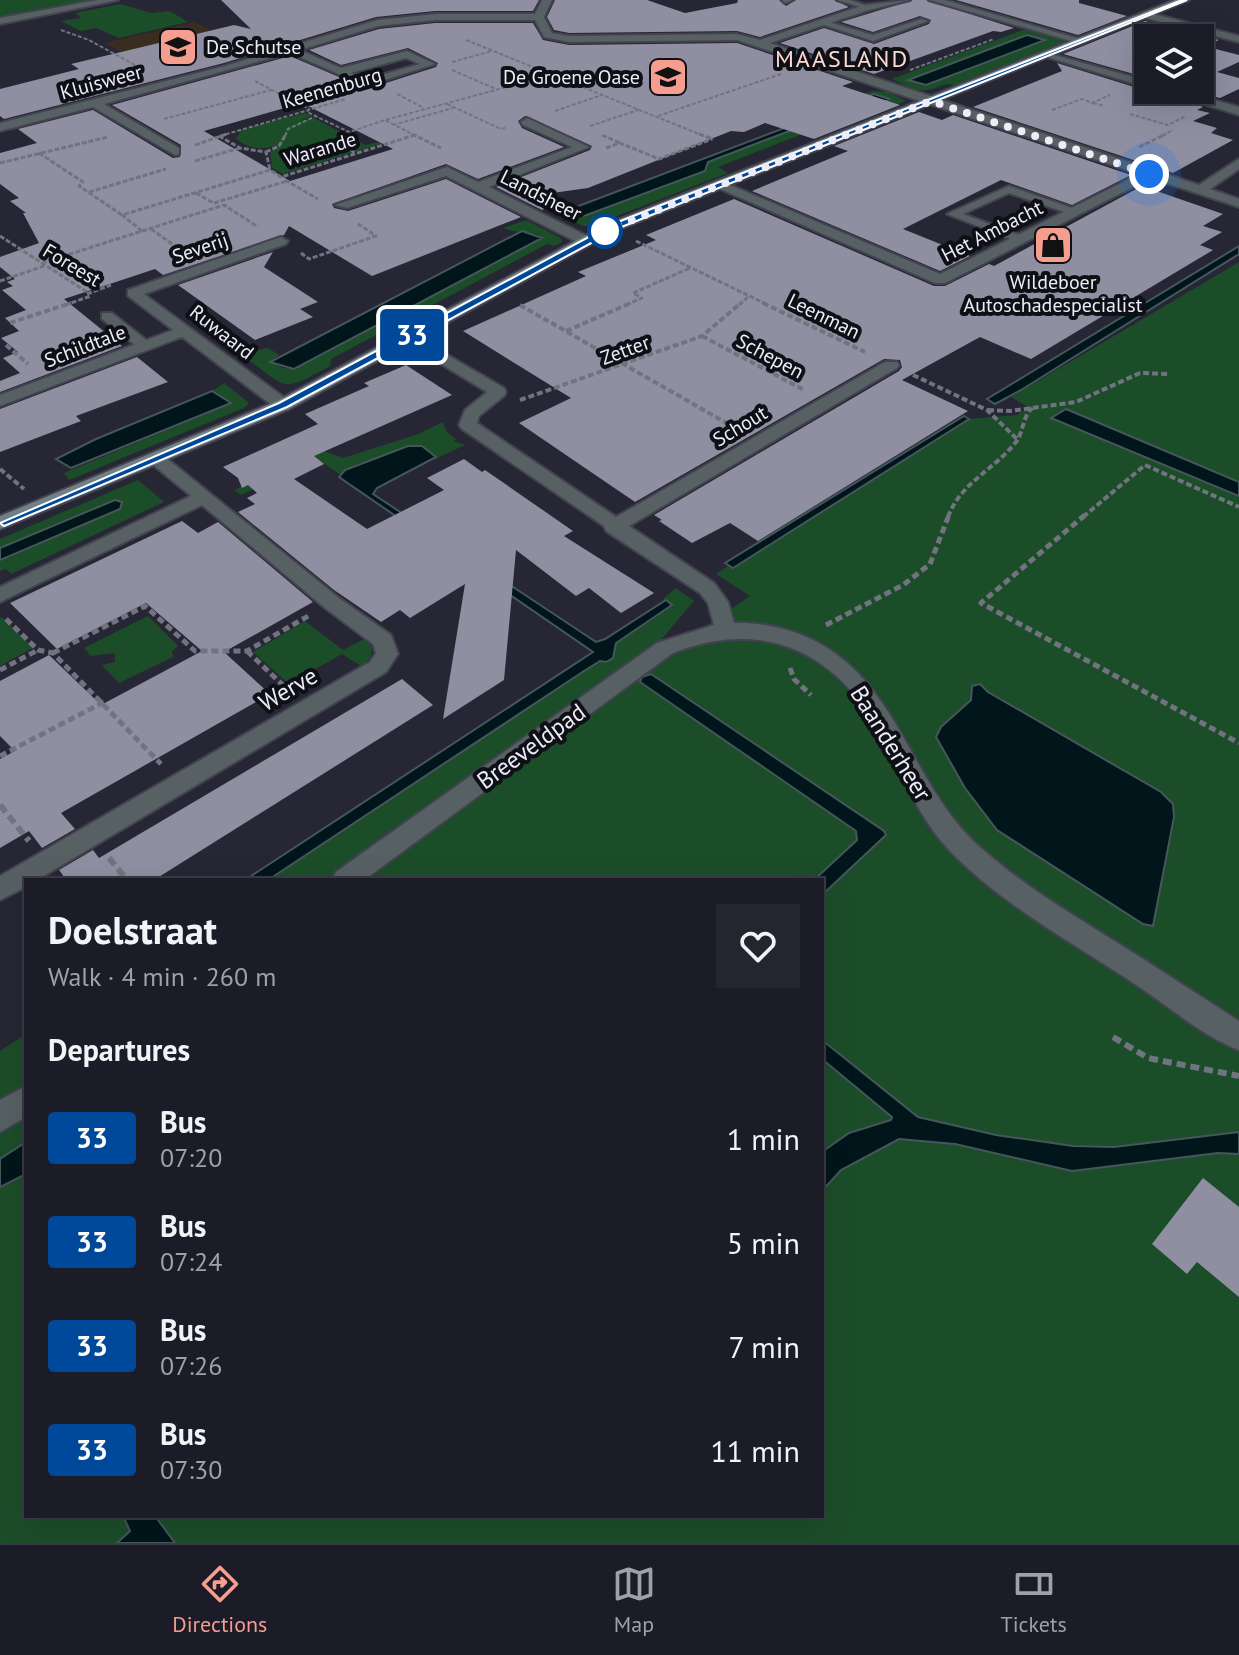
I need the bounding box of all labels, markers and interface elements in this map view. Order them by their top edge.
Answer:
map controls [1134,24,1214,104]
button: layers [1134,24,1214,104]
school or university icon: De Schutse [157,26,199,68]
place label: De Schutse [206,34,301,60]
district label: MAASLAND [775,43,909,74]
school or university icon: De Groene Oase [647,56,689,98]
street label: Kluisweer [57,59,145,105]
street label: Keenenburg [279,61,385,115]
place label: De Groene Oase [503,64,640,90]
street label: Warande [281,126,359,172]
your location [1129,154,1169,194]
street label: Landsheer [496,163,586,227]
street label: Het Ambacht [937,194,1047,268]
unlabelled marker [588,214,622,248]
shop icon: Wildeboer Autoschadespecialist [1032,224,1074,266]
street label: Severij [169,226,231,270]
street label: Foreest [38,238,106,293]
place label: Wildeboer Autoschadespecialist [964,269,1143,318]
street label: Leenman [784,287,864,345]
street label: Ruwaard [185,299,259,365]
line badge: 33 [376,309,448,361]
text: 33 [396,316,428,353]
street label: Schildtale [41,319,129,373]
street label: Schepen [732,327,808,385]
street label: Zetter [597,329,653,371]
street label: Schout [708,400,772,452]
street label: Werve [253,660,323,718]
street label: Baanderheer [844,680,938,806]
street label: Breeveldpad [471,696,591,796]
button: heart [716,904,800,988]
text: Doelstraat [48,905,217,954]
text: Walk · 4 min · 260 m [48,960,276,993]
text: Departures [48,1030,190,1069]
text: Bus [160,1102,207,1141]
text: 33 [76,1119,108,1156]
text: 1 min [727,1119,800,1158]
text: 07:20 [160,1141,222,1174]
text: Bus [160,1206,207,1245]
text: 33 [76,1223,108,1260]
text: 5 min [727,1223,800,1262]
text: 07:24 [160,1245,222,1278]
text: Bus [160,1310,207,1349]
text: 33 [76,1327,108,1364]
text: 7 min [728,1327,800,1366]
text: 07:26 [160,1349,222,1382]
text: Bus [160,1414,207,1453]
text: 33 [76,1431,108,1468]
text: 11 min [710,1431,800,1470]
text: 07:30 [160,1453,222,1486]
tab: Directions [172,1562,267,1638]
tab: Map [612,1562,656,1638]
tab: Tickets [1001,1562,1067,1638]

